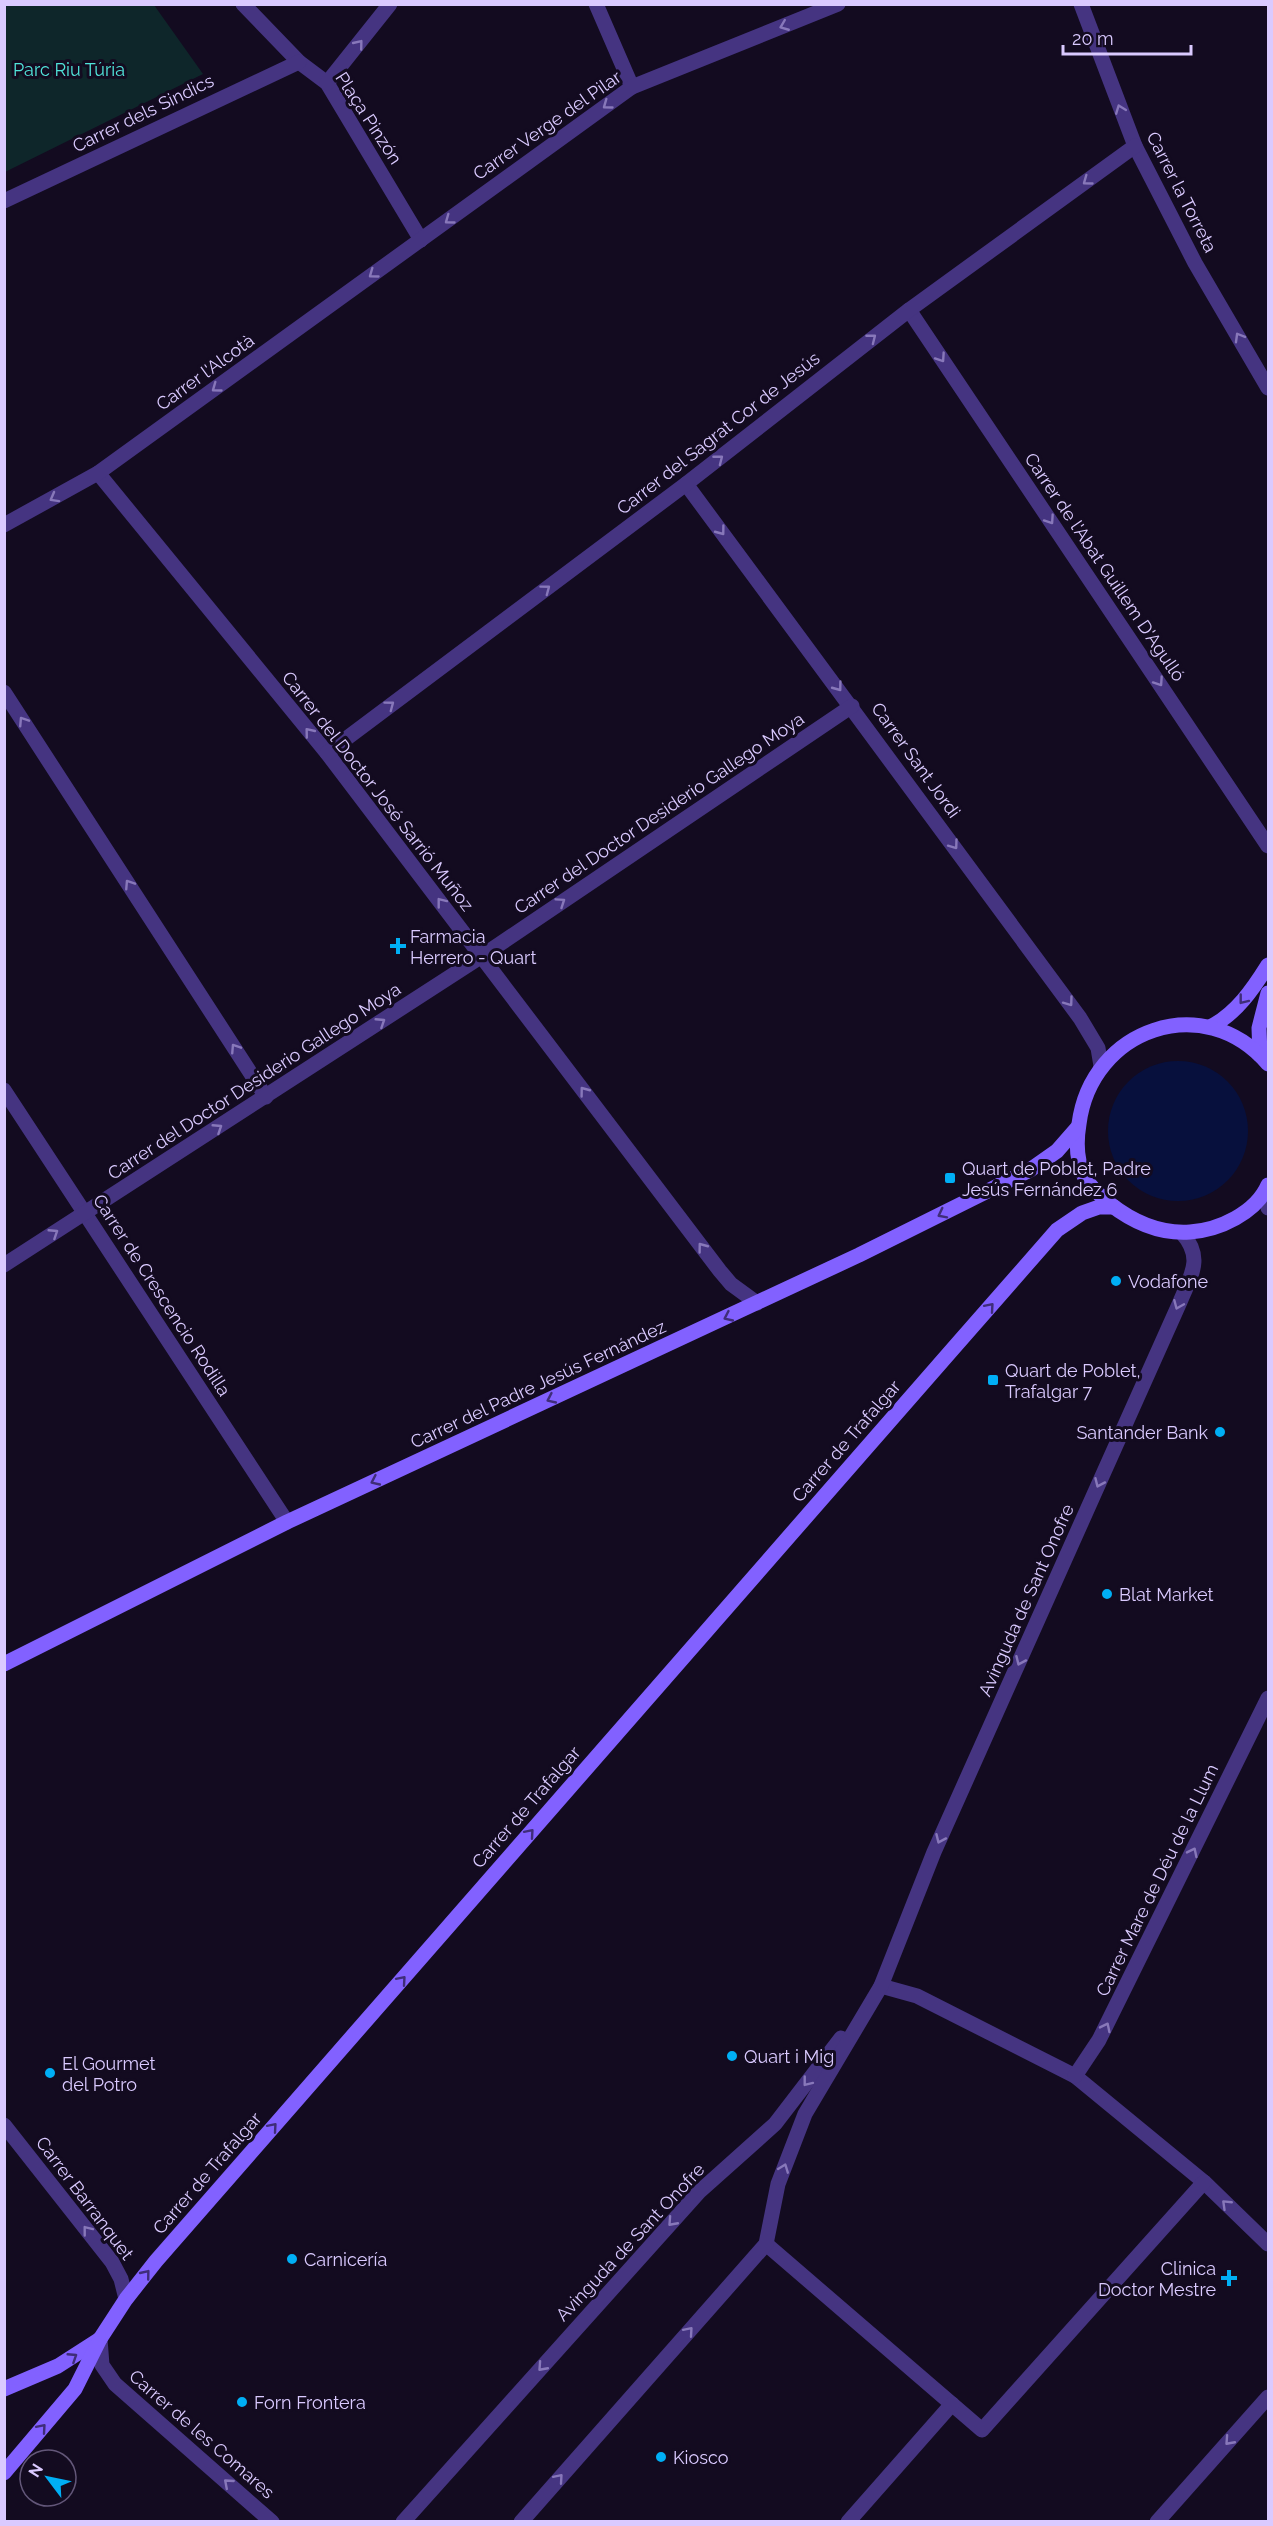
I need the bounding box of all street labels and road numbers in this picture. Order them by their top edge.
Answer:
street label: Carrer Verge del Pilar [469,66,626,184]
street label: Plaça Pinzón [331,68,407,168]
street label: Carrer dels Sindics [69,70,217,156]
street label: Carrer la Torreta [1143,128,1221,256]
street label: Carrer l'Alcotà [152,329,258,415]
street label: Carrer del Sagrat Cor de Jesús [613,347,824,519]
street label: Carrer de l'Abat Guillem D'Agulló [1021,449,1190,685]
street label: Carrer del Doctor José Sarrió Muñoz [278,667,478,915]
street label: Carrer Sant Jordi [867,698,965,822]
street label: Carrer del Doctor Desiderio Gallego Moya [510,708,808,918]
street label: Carrer del Doctor Desiderio Gallego Moya [104,978,404,1184]
street label: Carrer de Crescencio Rodilla [89,1190,235,1400]
street label: Carrer del Padre Jesús Fernández [407,1315,669,1452]
street label: Carrer de Trafalgar [787,1375,905,1506]
street label: Avinguda de Sant Onofre [974,1500,1078,1699]
street label: Carrer de Trafalgar [467,1741,585,1872]
street label: Carrer Mare de Déu de la Llum [1092,1761,1222,1999]
street label: Carrer de Trafalgar [148,2107,266,2238]
street label: Carrer Barranquet [32,2132,138,2264]
street label: Avinguda de Sant Onofre [551,2158,709,2325]
street label: Carrer de les Comares [125,2365,279,2503]

